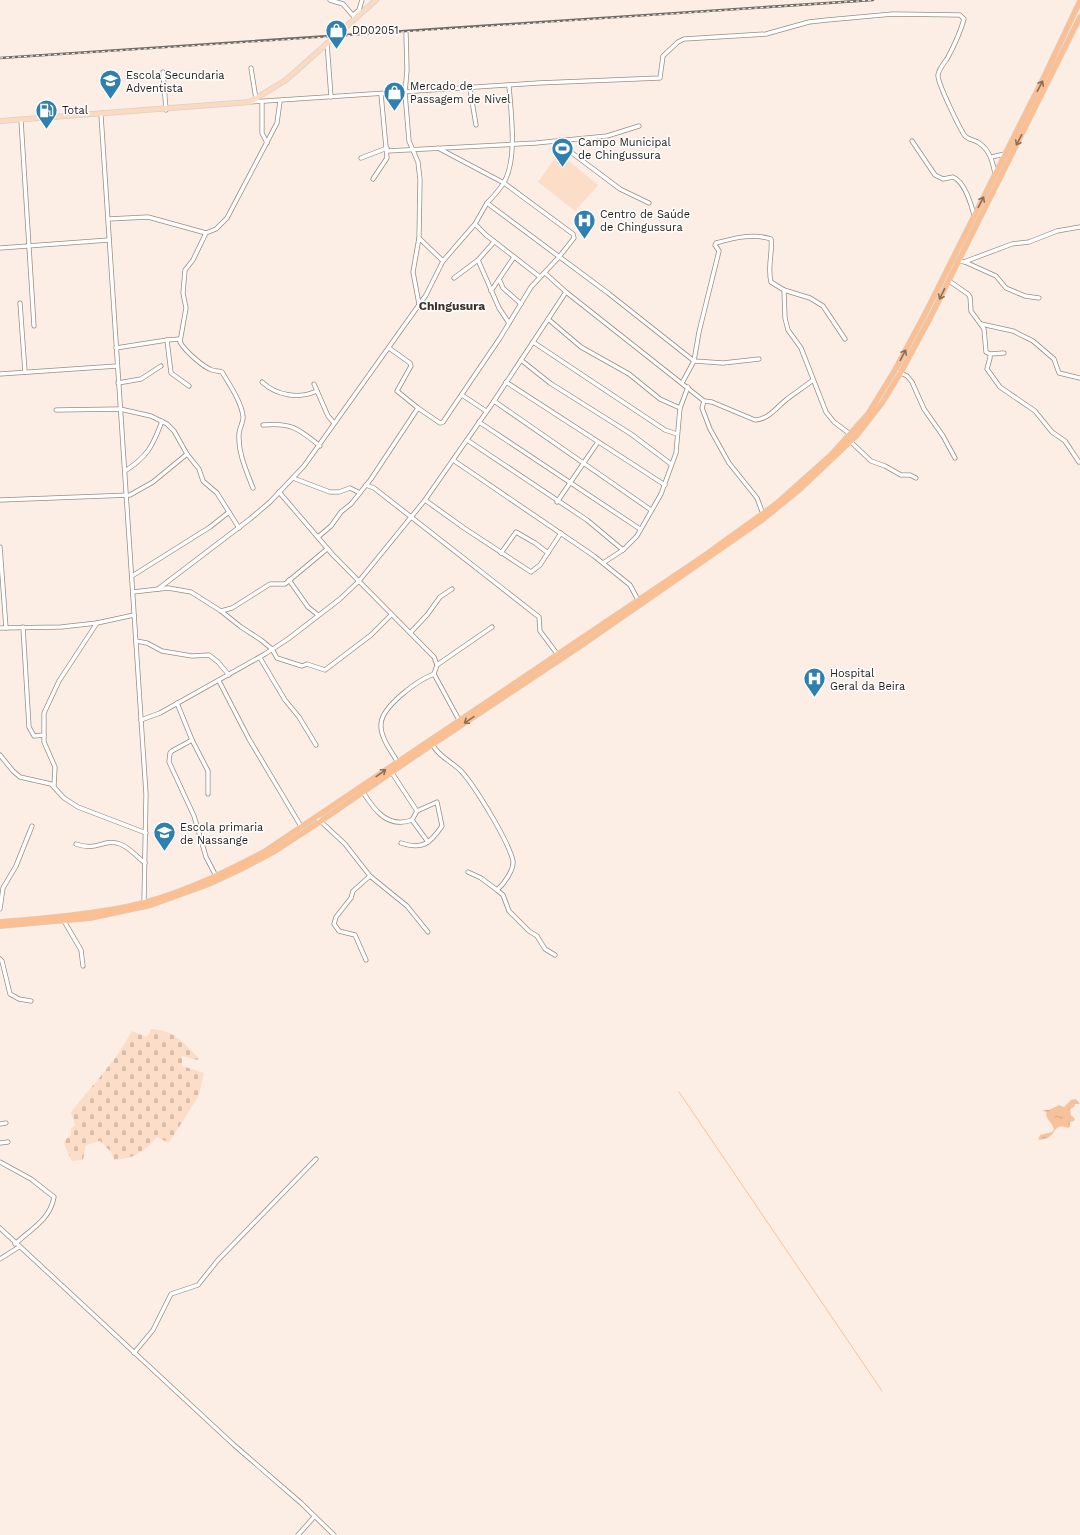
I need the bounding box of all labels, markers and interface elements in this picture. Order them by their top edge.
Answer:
shop icon: DD02051 [324,17,350,50]
place label: DD02051 [352,24,399,37]
school or university icon: Escola Secundaria Adventista [97,68,123,101]
place label: Escola Secundaria Adventista [126,69,225,95]
shop icon: Mercado de Passagem de Nivel [382,79,408,112]
place label: Mercado de Passagem de Nivel [410,80,511,106]
one-way arrow [1037,80,1044,92]
fuel station icon: Total [33,97,59,130]
place label: Total [62,104,89,117]
one-way arrow [1015,134,1022,146]
sports icon: Campo Municipal de Chingussura [550,135,576,168]
place label: Campo Municipal de Chingussura [578,136,672,162]
one-way arrow [978,196,985,208]
hospital icon: Centro de Saúde de Chingussura [572,207,598,240]
place label: Centro de Saúde de Chingussura [600,208,690,234]
one-way arrow [938,288,945,300]
district label: Chingusura [419,299,485,313]
one-way arrow [899,349,907,361]
hospital icon: Hospital Geral da Beira [801,666,827,699]
place label: Hospital Geral da Beira [830,667,905,693]
one-way arrow [464,716,475,724]
one-way arrow [375,769,386,777]
school or university icon: Escola primaria de Nassange [152,820,178,853]
place label: Escola primaria de Nassange [180,821,263,847]

